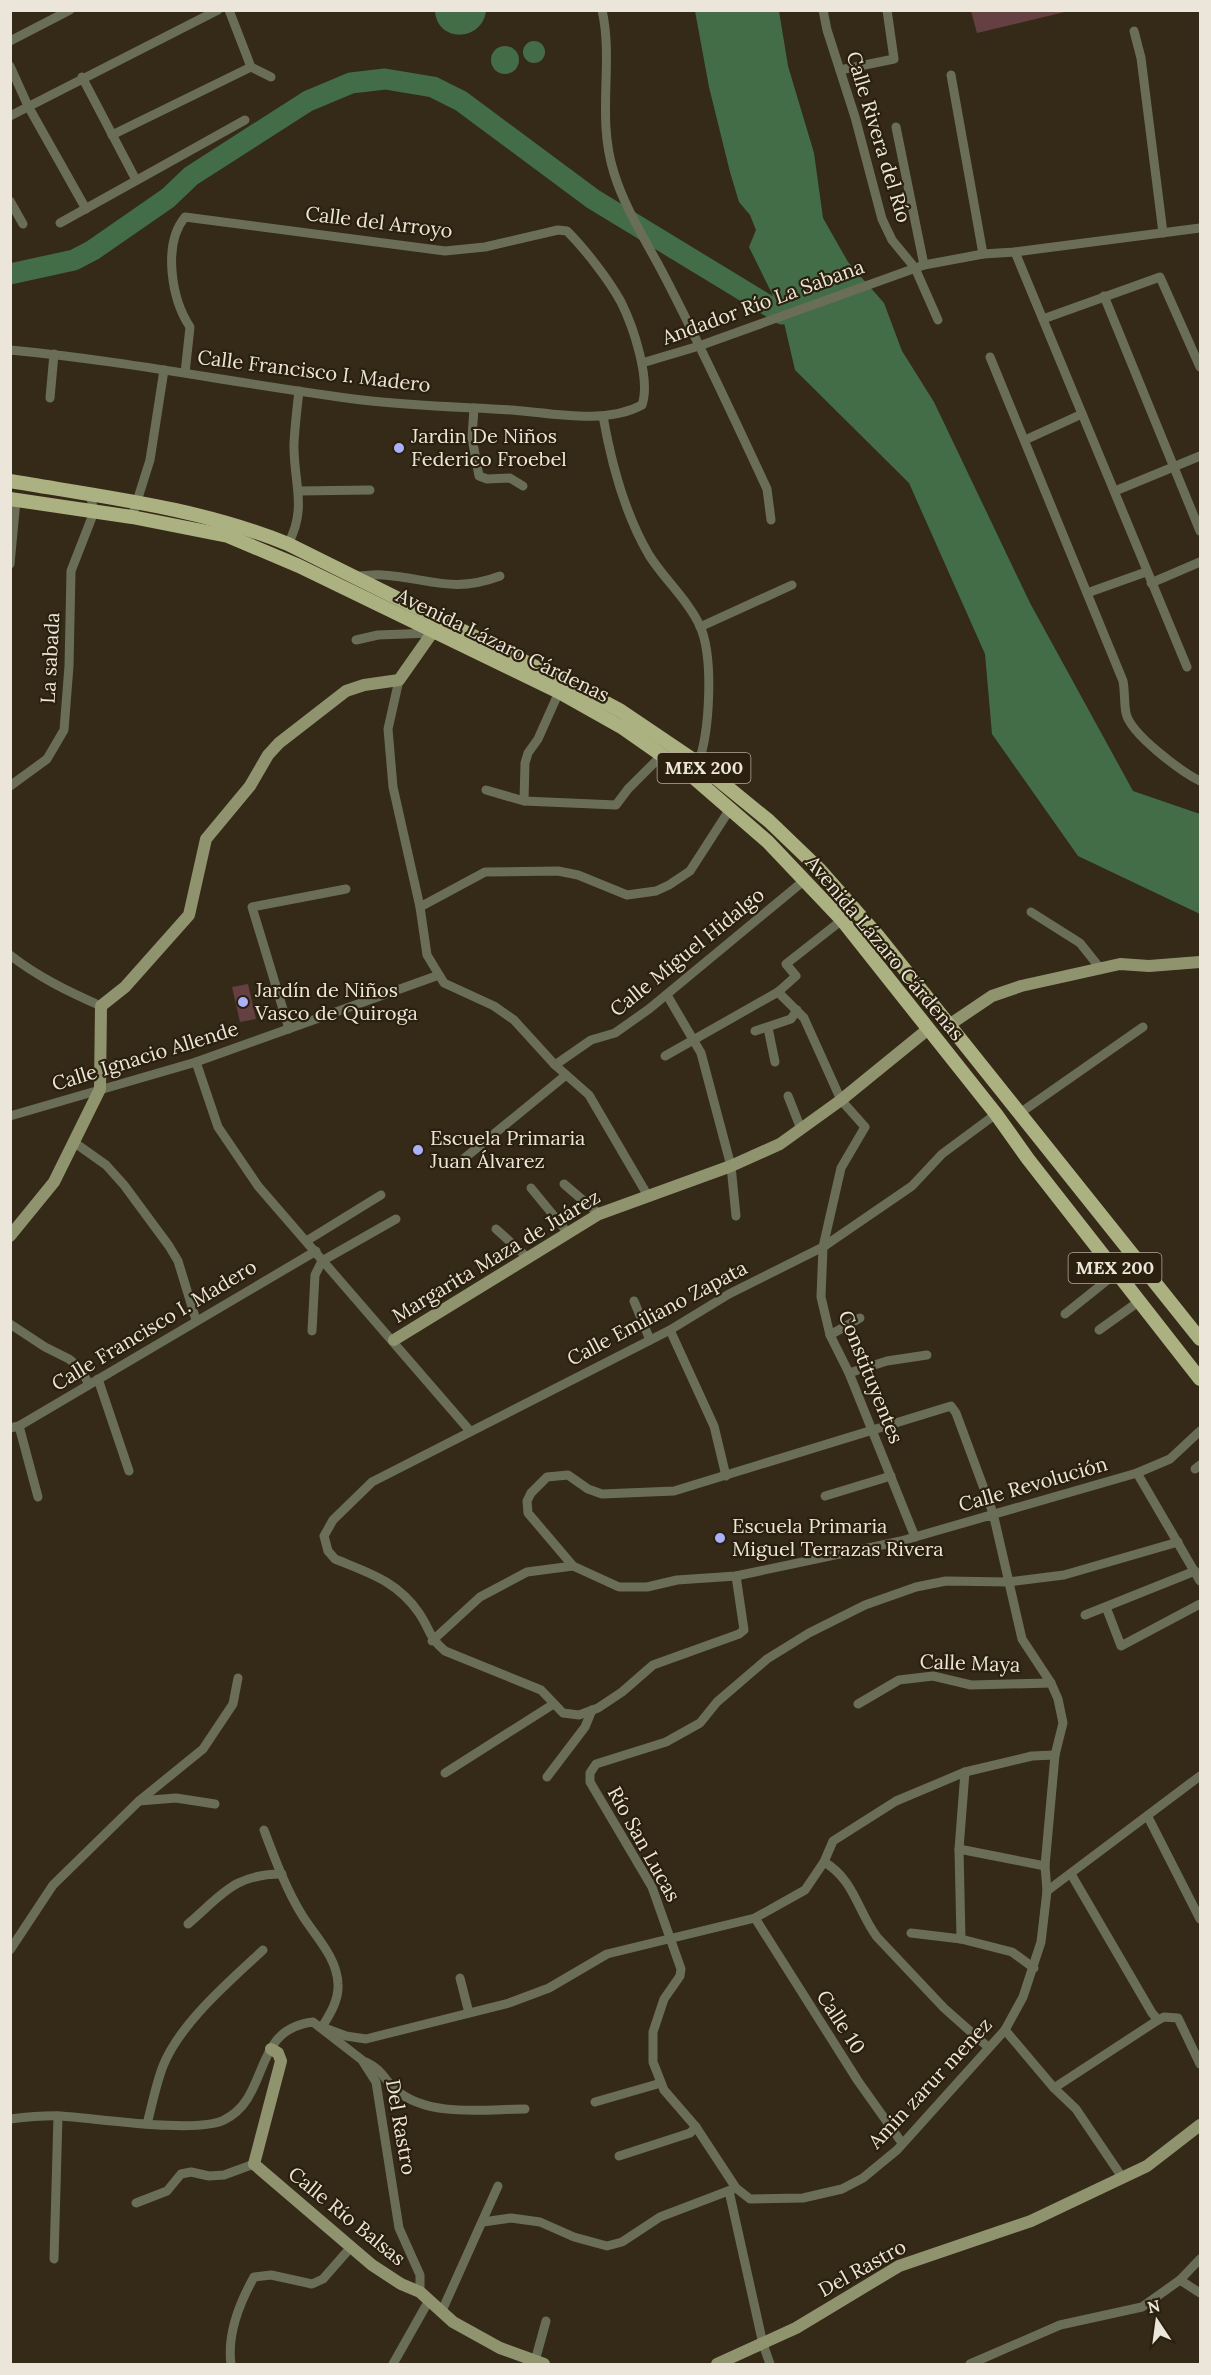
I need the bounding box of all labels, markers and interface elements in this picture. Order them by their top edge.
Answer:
street label: Calle Rivera del Río [842,48,917,226]
street label: Calle del Arroyo [304,200,454,243]
street label: Andador Río La Sabana [657,253,867,350]
street label: Calle Francisco I. Madero [196,344,432,397]
place label: Jardin De Niños Federico Froebel [410,423,567,471]
marker: Jardin De Niños Federico Froebel [392,441,406,455]
street label: Avenida Lázaro Cárdenas [392,582,614,707]
street label: La sabada [35,612,64,704]
road number: MEX 200 [658,753,750,783]
street label: Avenida Lázaro Cárdenas [800,849,970,1045]
street label: Calle Miguel Hidalgo [604,882,769,1022]
place label: Jardín de Niños Vasco de Quiroga [254,977,418,1025]
marker: Jardín de Niños Vasco de Quiroga [236,995,250,1009]
street label: Calle Ignacio Allende [49,1015,241,1096]
place label: Escuela Primaria Juan Álvarez [429,1125,585,1173]
marker: Escuela Primaria Juan Álvarez [411,1143,425,1157]
street label: Margarita Maza de Juárez [387,1183,604,1328]
street label: Calle Francisco I. Madero [47,1253,261,1396]
road number: MEX 200 [1068,1253,1162,1283]
street label: Calle Emiliano Zapata [562,1254,751,1371]
street label: Constituyentes [833,1307,910,1447]
street label: Calle Revolución [956,1450,1110,1517]
place label: Escuela Primaria Miguel Terrazas Rivera [732,1513,944,1561]
marker: Escuela Primaria Miguel Terrazas Rivera [713,1531,727,1545]
street label: Calle Maya [919,1648,1021,1677]
street label: Río San Lucas [603,1782,686,1906]
street label: Calle 10 [812,1985,871,2058]
street label: Amin zarur menez [862,2012,997,2154]
street label: Del Rastro [381,2077,422,2177]
street label: Calle Río Balsas [284,2161,411,2270]
street label: Del Rastro [813,2233,910,2302]
north arrow [1127,2291,1187,2351]
text: N [1145,2295,1162,2318]

